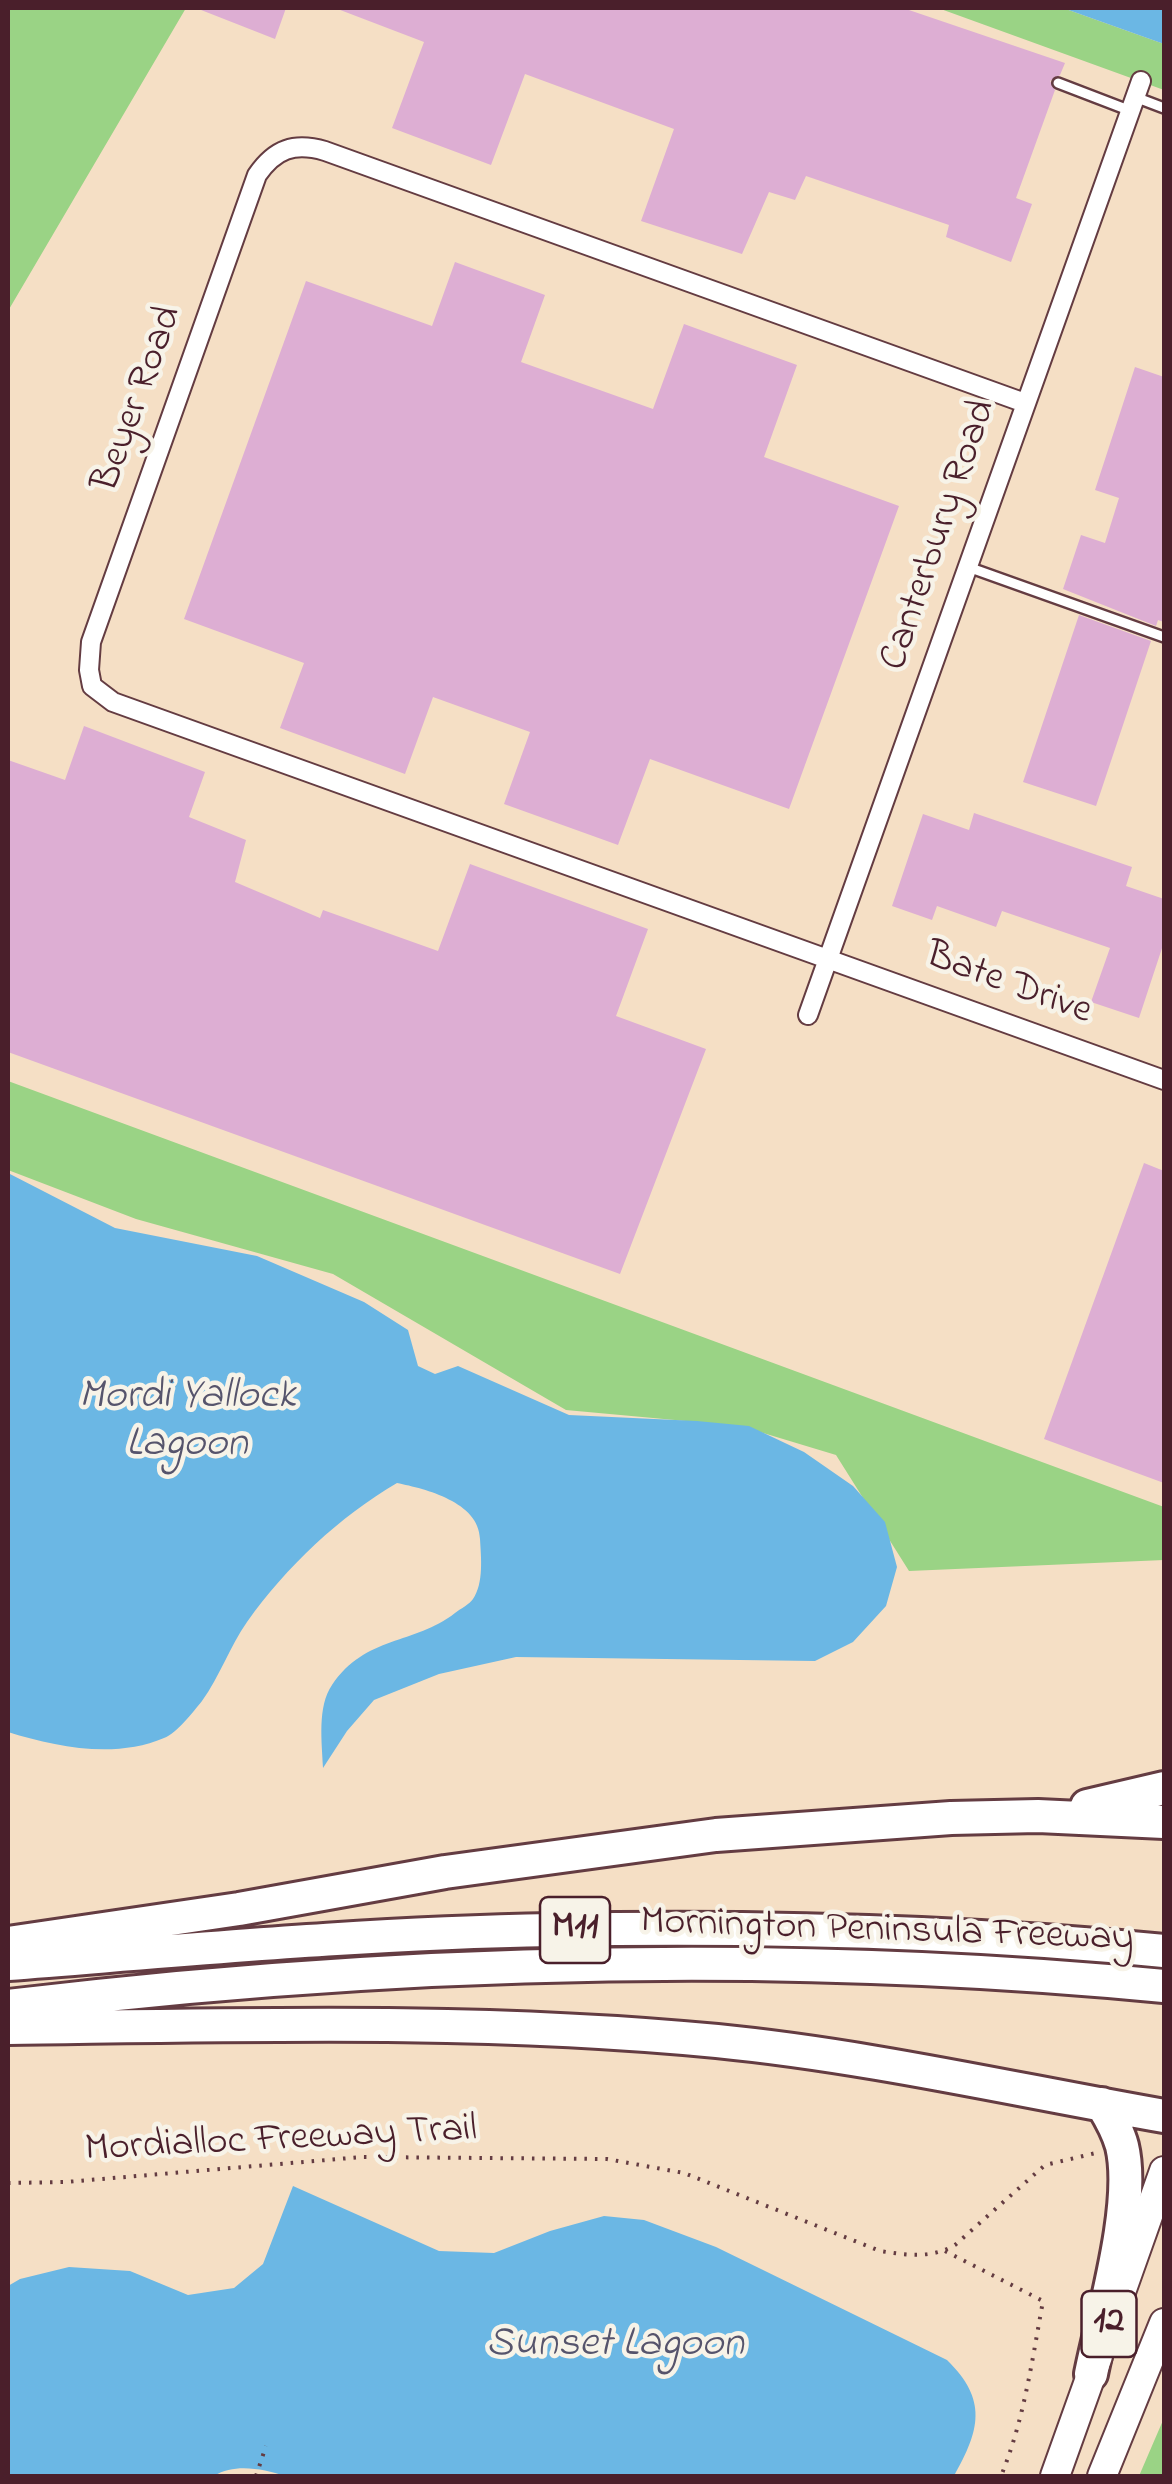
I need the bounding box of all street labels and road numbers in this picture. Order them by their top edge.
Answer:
street label: Beyer Road [84,300,196,500]
street label: Canterbury Road [872,395,1010,677]
street label: Bate Drive [918,934,1098,1038]
road number: M11 [540,1897,610,1963]
street label: Mornington Peninsula Freeway [639,1900,1135,1966]
street label: Mordialloc Freeway Trail [84,2108,478,2176]
road number: 12 [1082,2291,1136,2357]

